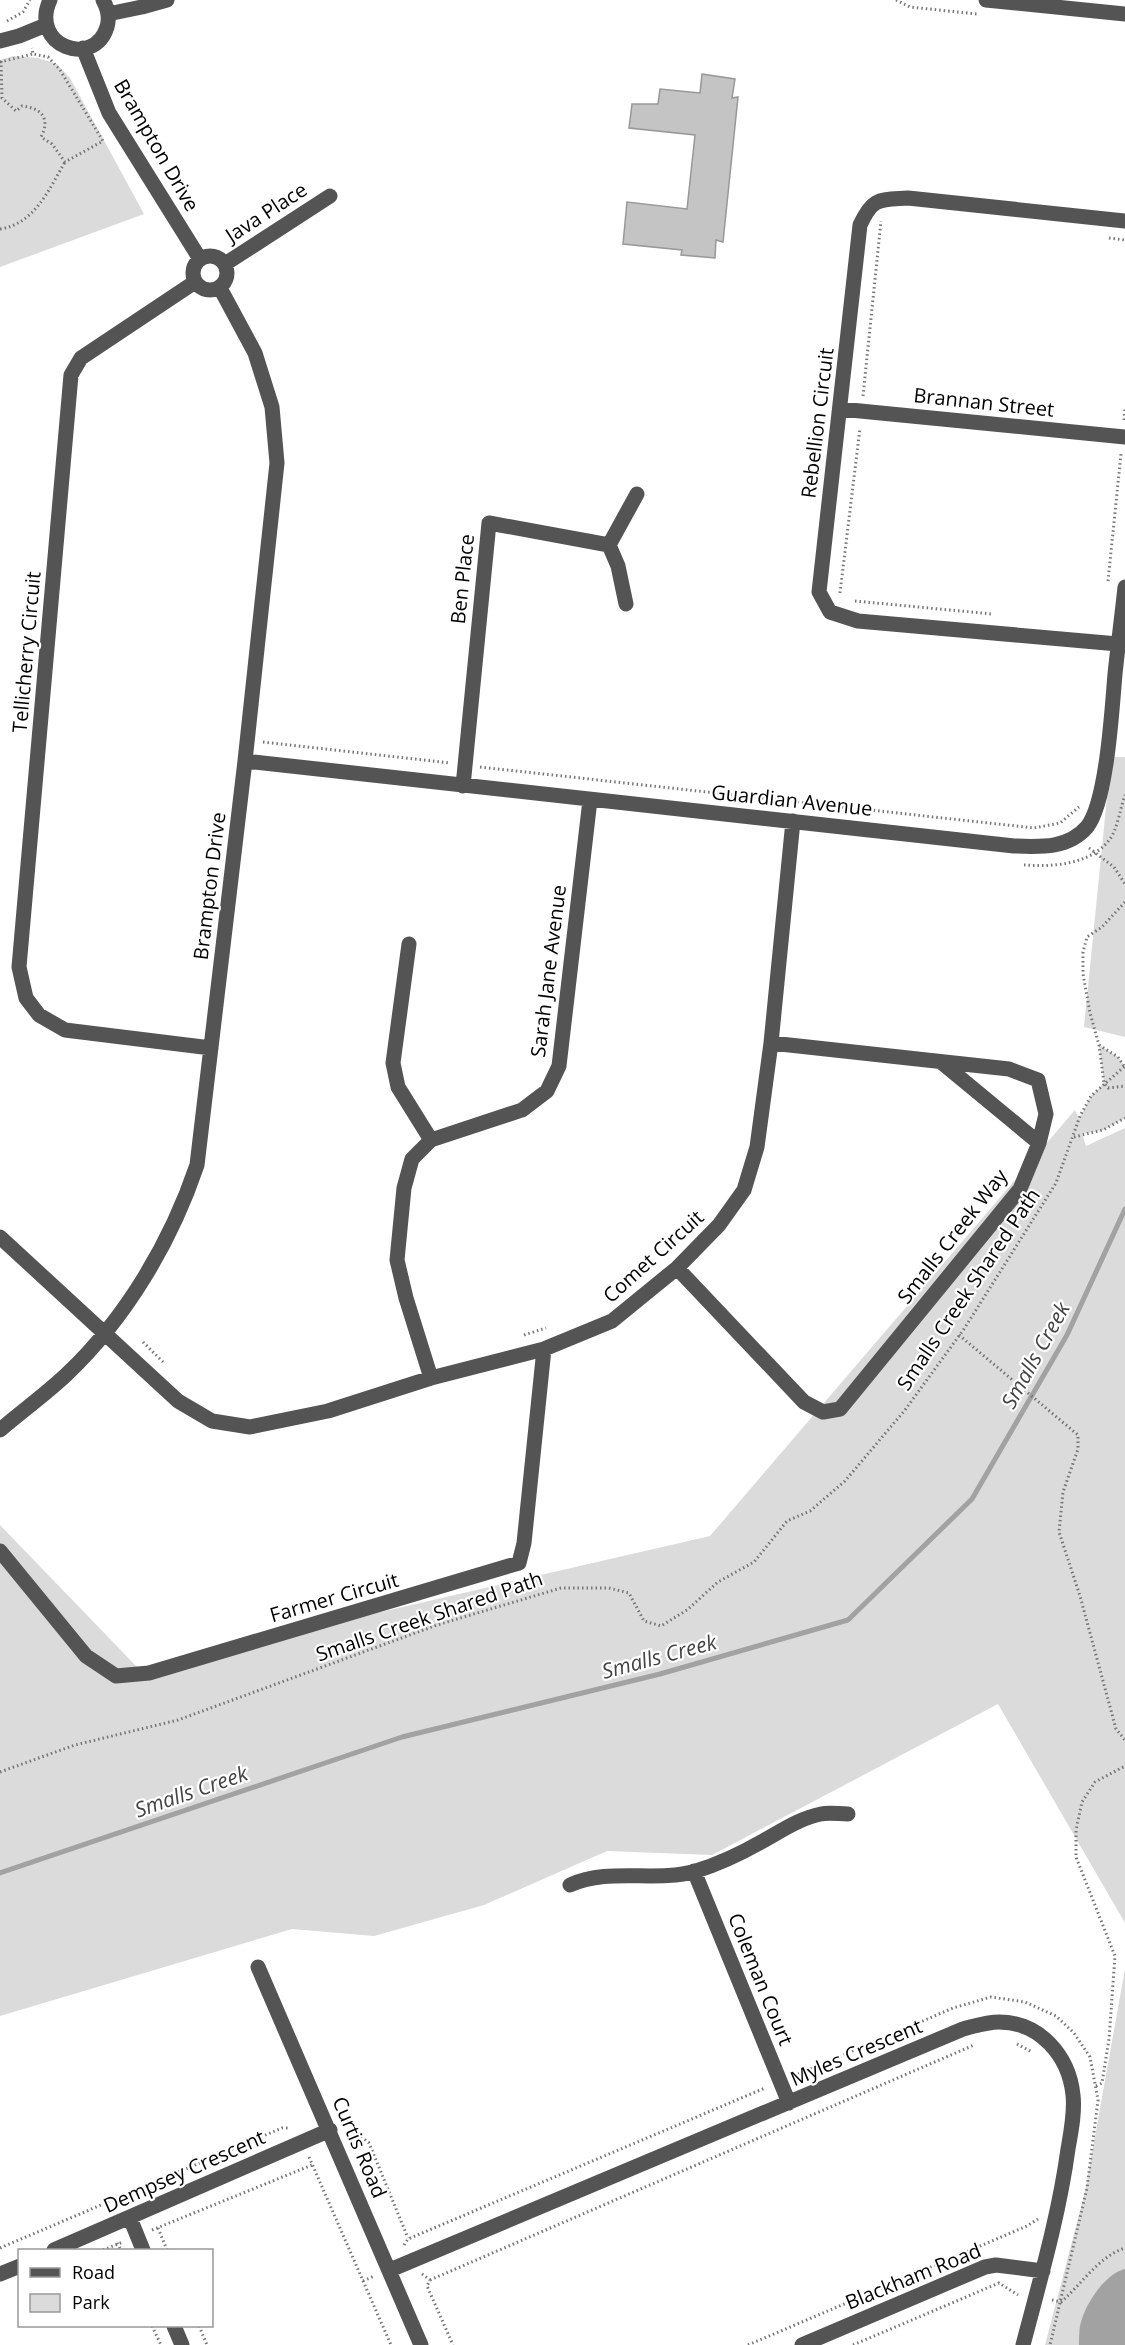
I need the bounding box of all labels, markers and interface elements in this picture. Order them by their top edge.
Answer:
street label: Brampton Drive [108,74,206,216]
street label: Java Place [218,176,312,249]
street label: Rebellion Circuit [794,346,840,500]
street label: Brannan Street [912,381,1056,423]
street label: Ben Place [444,533,480,625]
street label: Tellicherry Circuit [5,570,47,734]
street label: Guardian Avenue [710,778,874,822]
street label: Brampton Drive [187,811,231,961]
street label: Sarah Jane Avenue [524,883,572,1059]
street label: Smalls Creek Way [891,1162,1014,1309]
street label: Smalls Creek Shared Path [891,1184,1045,1394]
street label: Comet Circuit [597,1204,709,1308]
water label: Smalls Creek [995,1297,1075,1413]
street label: Smalls Creek Shared Path [312,1564,546,1668]
street label: Farmer Circuit [267,1566,401,1628]
water label: Smalls Creek [599,1627,720,1685]
water label: Smalls Creek [131,1758,252,1823]
street label: Coleman Court [722,1909,800,2049]
street label: Myles Crescent [786,2012,926,2092]
street label: Curtis Road [327,2092,393,2202]
street label: Dempsey Crescent [99,2123,269,2219]
street label: Blackham Road [841,2237,985,2315]
legend [18,2249,213,2327]
text: Road [72,2260,115,2284]
text: Park [72,2290,110,2314]

